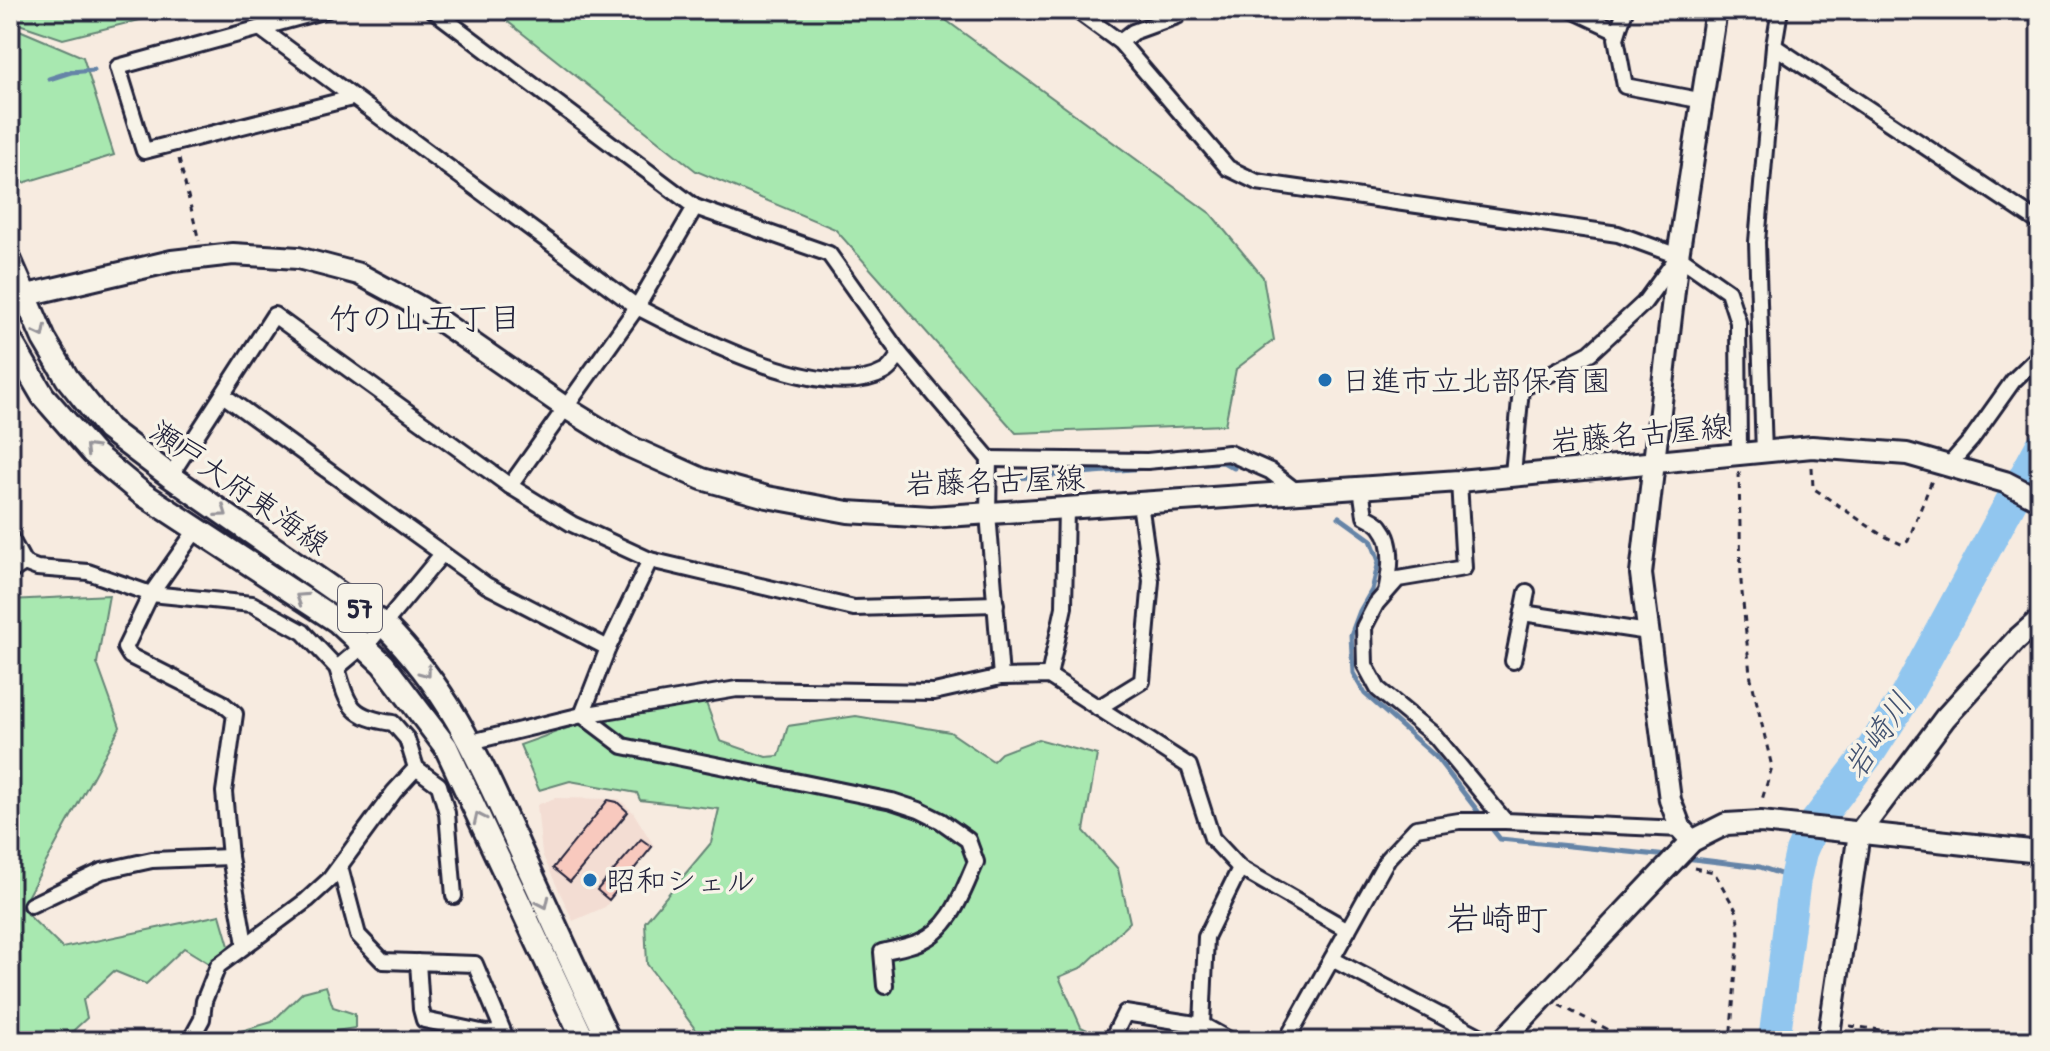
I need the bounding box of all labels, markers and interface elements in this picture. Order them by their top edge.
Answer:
district label: 竹の山五丁目 [329,296,521,339]
one-way arrow [31,324,46,339]
place label: 日進市立北部保育園 [1341,360,1611,400]
marker: 日進市立北部保育園 [1316,371,1334,389]
street label: 岩藤名古屋線 [1549,405,1731,461]
street label: 瀬戸大府東海線 [143,410,337,564]
one-way arrow [85,443,99,458]
street label: 岩藤名古屋線 [904,457,1086,503]
one-way arrow [214,502,228,517]
road number: 57 [338,584,382,632]
one-way arrow [296,593,310,608]
one-way arrow [416,663,431,678]
water label: 岩崎川 [1832,683,1922,787]
one-way arrow [473,812,489,827]
place label: 昭和シェル [606,860,756,900]
marker: 昭和シェル [581,871,599,889]
one-way arrow [535,894,551,909]
district label: 岩崎町 [1446,895,1548,941]

